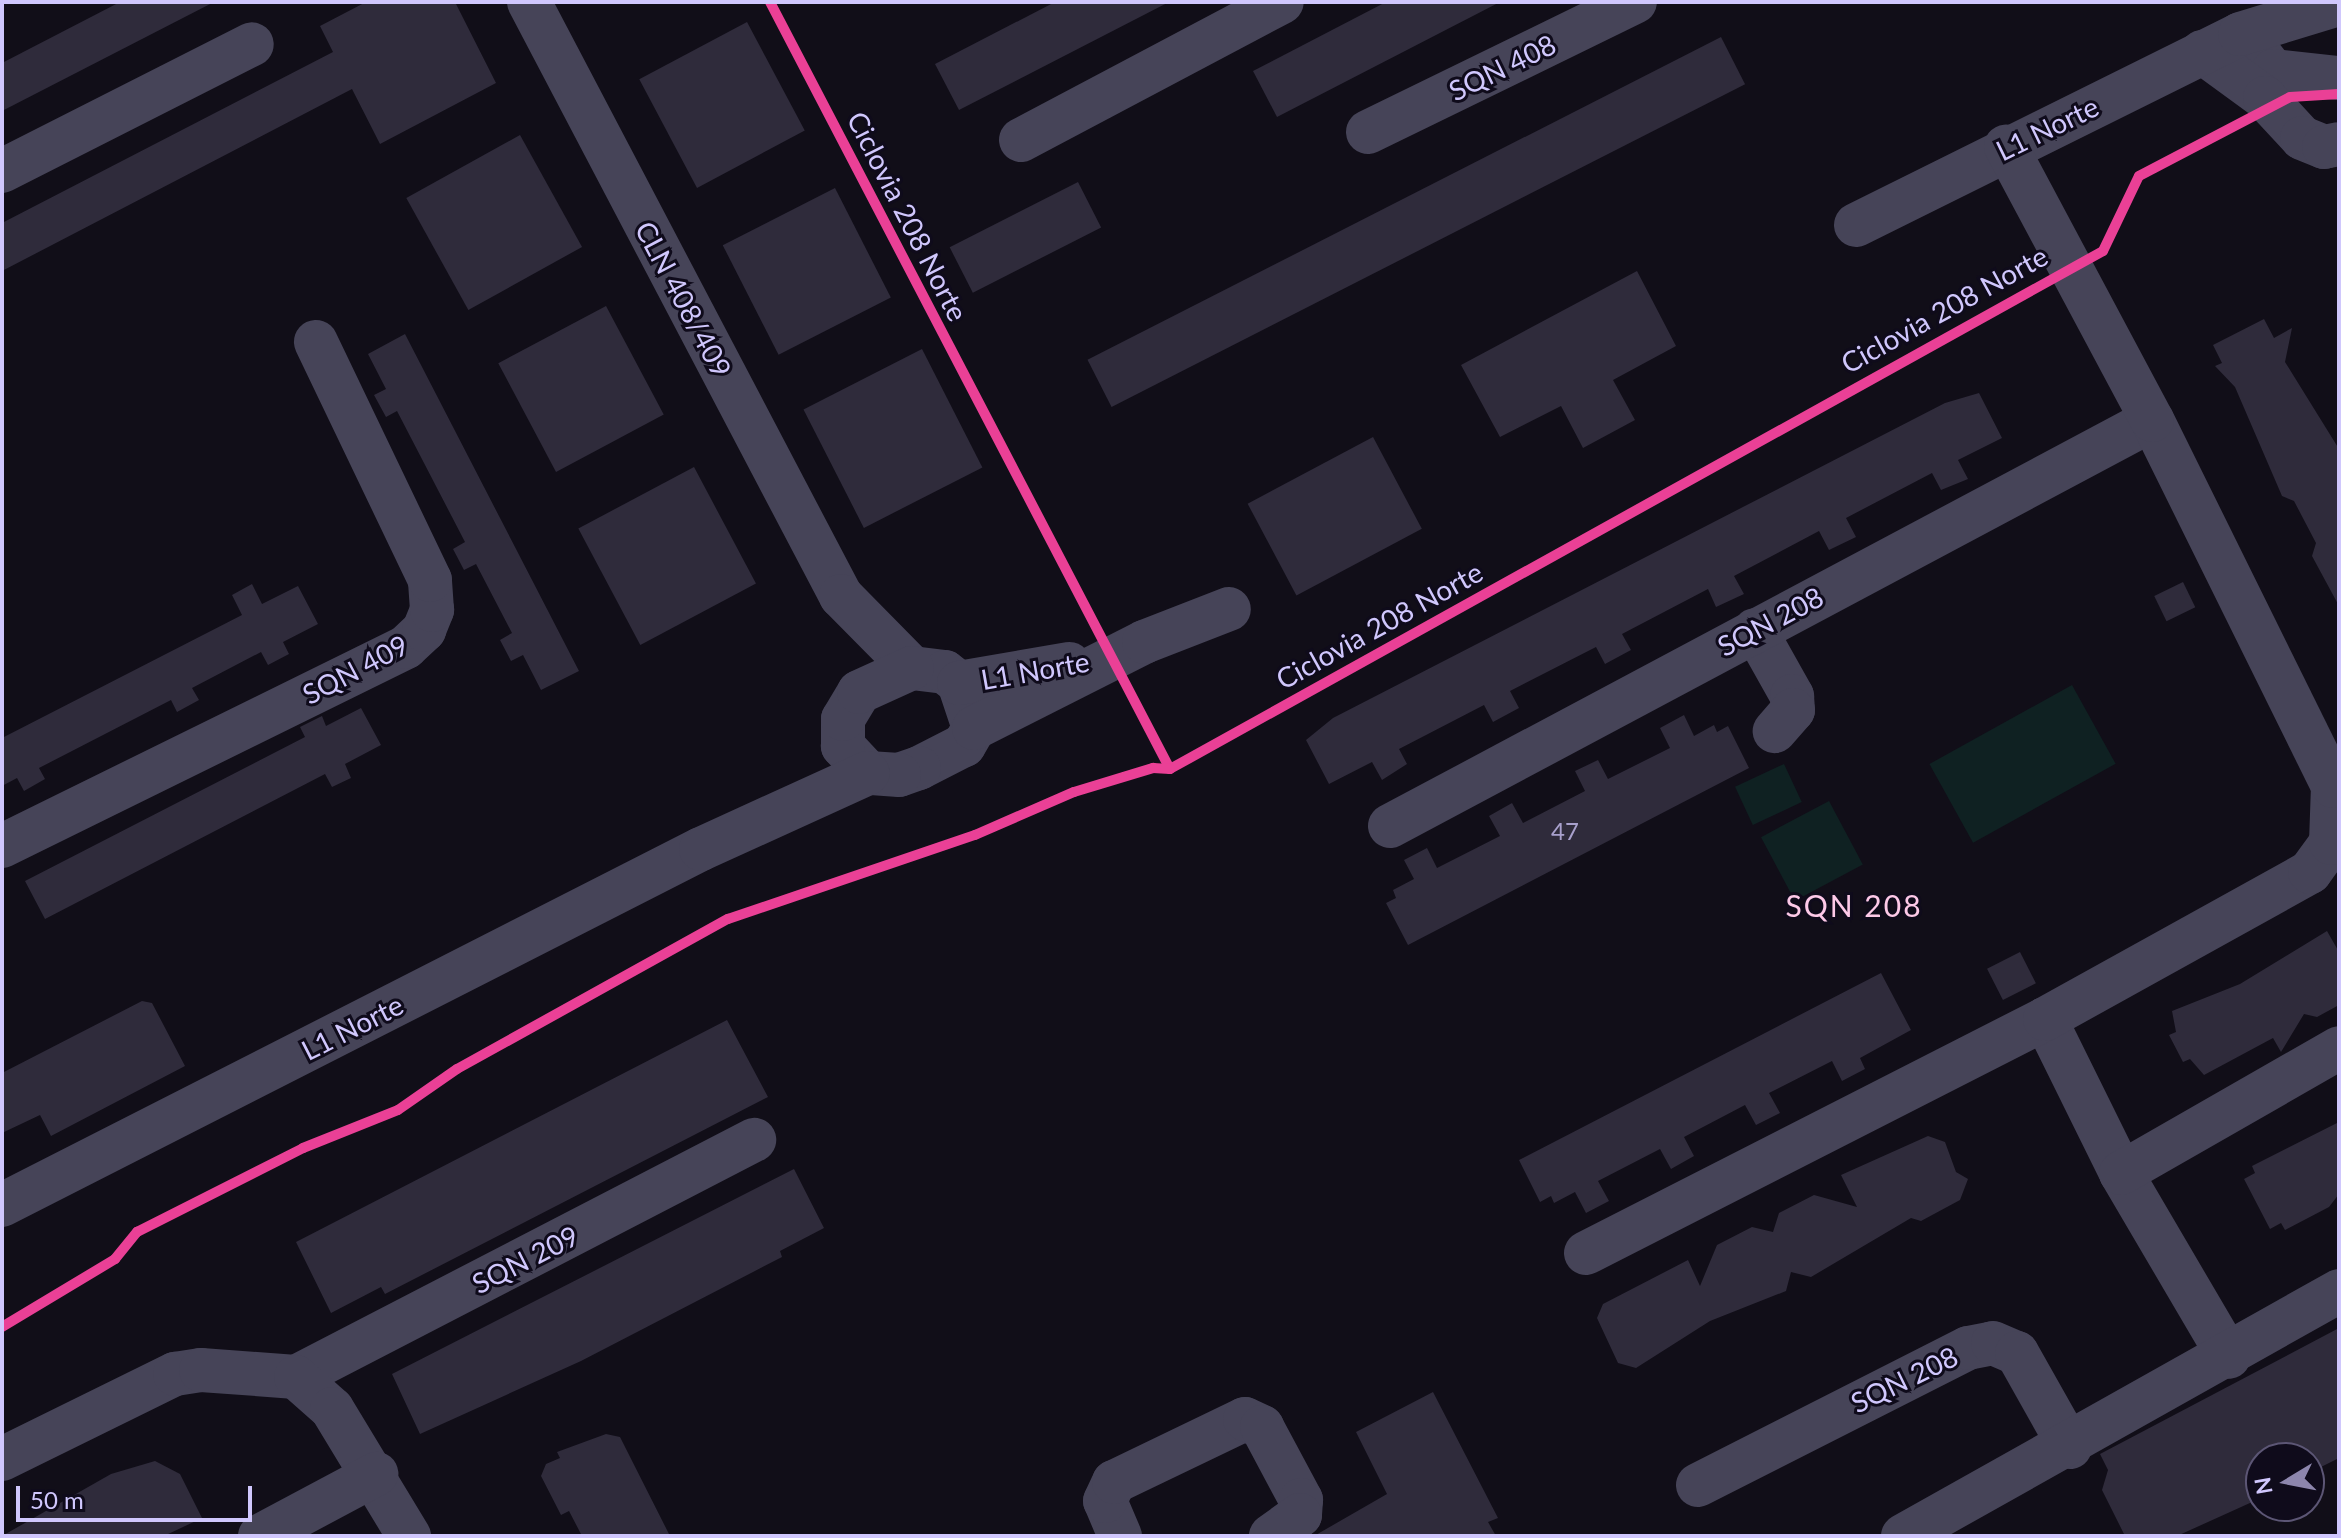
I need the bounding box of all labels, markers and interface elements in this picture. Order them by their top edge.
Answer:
street label: SQN 408 [1443,27,1561,107]
street label: L1 Norte [1990,89,2104,167]
street label: Ciclovia 208 Norte [841,106,975,326]
street label: CLN 408/409 [629,215,739,383]
street label: Ciclovia 208 Norte [1835,238,2053,380]
street label: Ciclovia 208 Norte [1270,554,1488,696]
street label: SQN 208 [1711,579,1829,663]
street label: SQN 409 [296,627,414,711]
street label: L1 Norte [978,644,1092,696]
house number: 47 [1551,817,1579,845]
district label: SQN 208 [1785,887,1923,923]
street label: L1 Norte [296,987,408,1067]
street label: SQN 209 [466,1218,584,1300]
street label: SQN 208 [1845,1339,1963,1419]
north arrow [2245,1442,2325,1522]
scale bar [20,1470,256,1520]
text: N [2248,1475,2278,1497]
text: 50 m [30,1485,84,1514]

